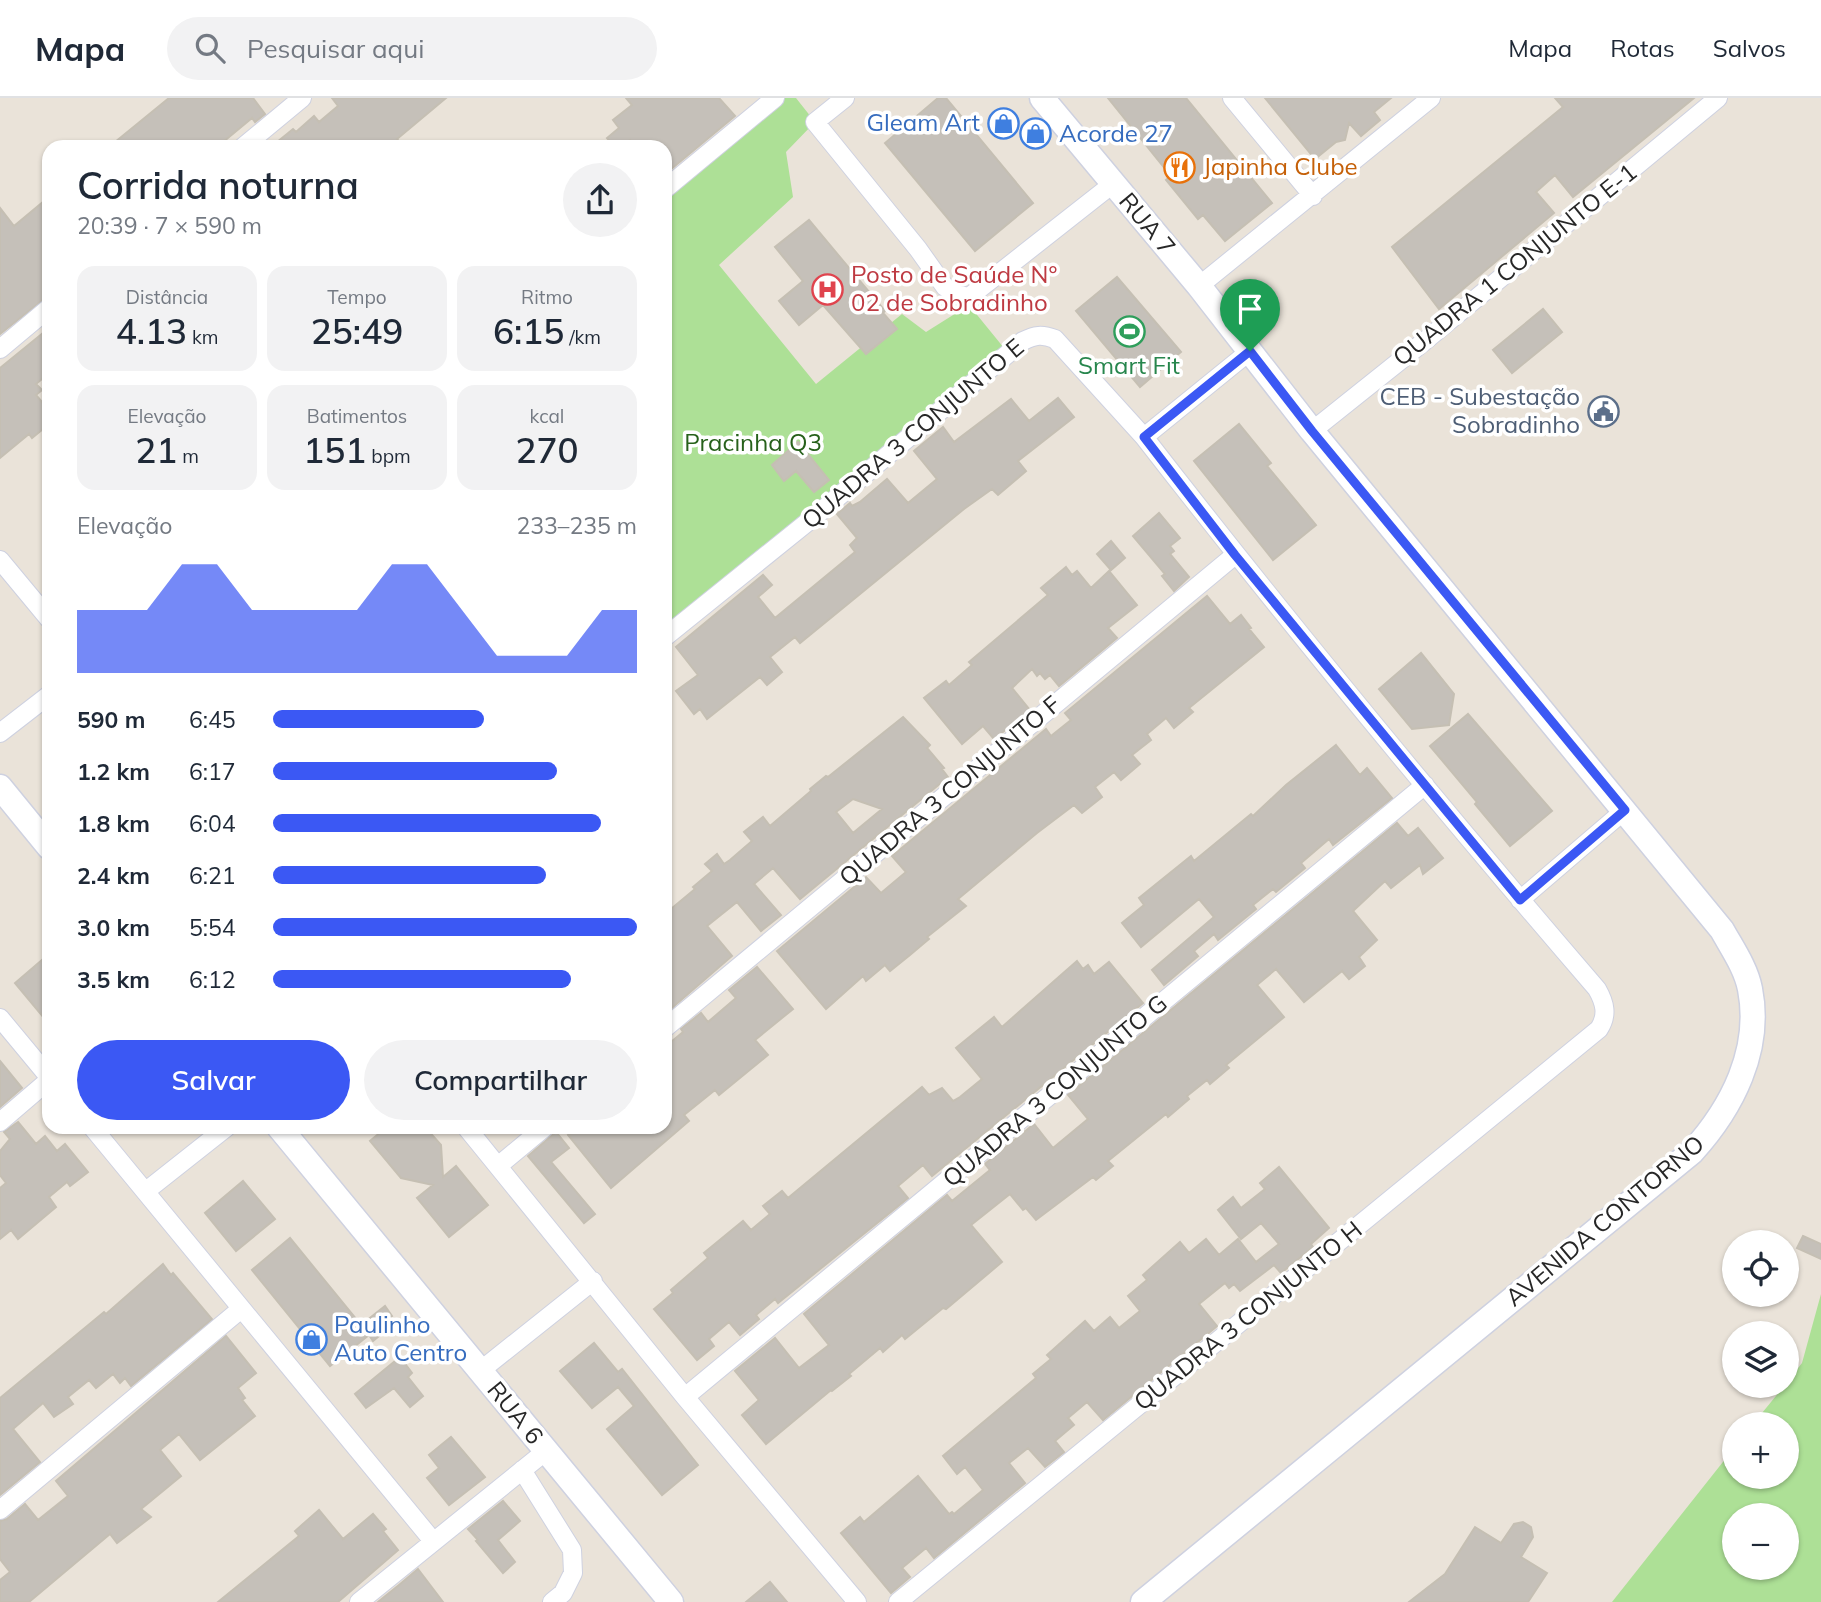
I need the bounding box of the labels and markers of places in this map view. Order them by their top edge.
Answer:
shop icon: Gleam Art [986,106,1020,140]
place label: Gleam Art [867,107,980,137]
shop icon: Acorde 27 [1019,117,1053,151]
place label: Acorde 27 [1059,118,1173,148]
restaurant icon: Japinha Clube [1163,150,1197,184]
place label: Japinha Clube [1203,151,1358,181]
place label: Posto de Saúde N° 02 de Sobradinho [851,259,1057,317]
hospital icon: Posto de Saúde N° 02 de Sobradinho [811,272,845,306]
pin [1220,279,1280,351]
sports icon: Smart Fit [1112,315,1146,349]
place label: Smart Fit [1078,350,1180,380]
place label: CEB - Subestação Sobradinho [1380,381,1580,439]
public building icon: CEB - Subestação Sobradinho [1586,394,1620,428]
place label: Paulinho Auto Centro [334,1309,467,1367]
shop icon: Paulinho Auto Centro [294,1322,328,1356]

